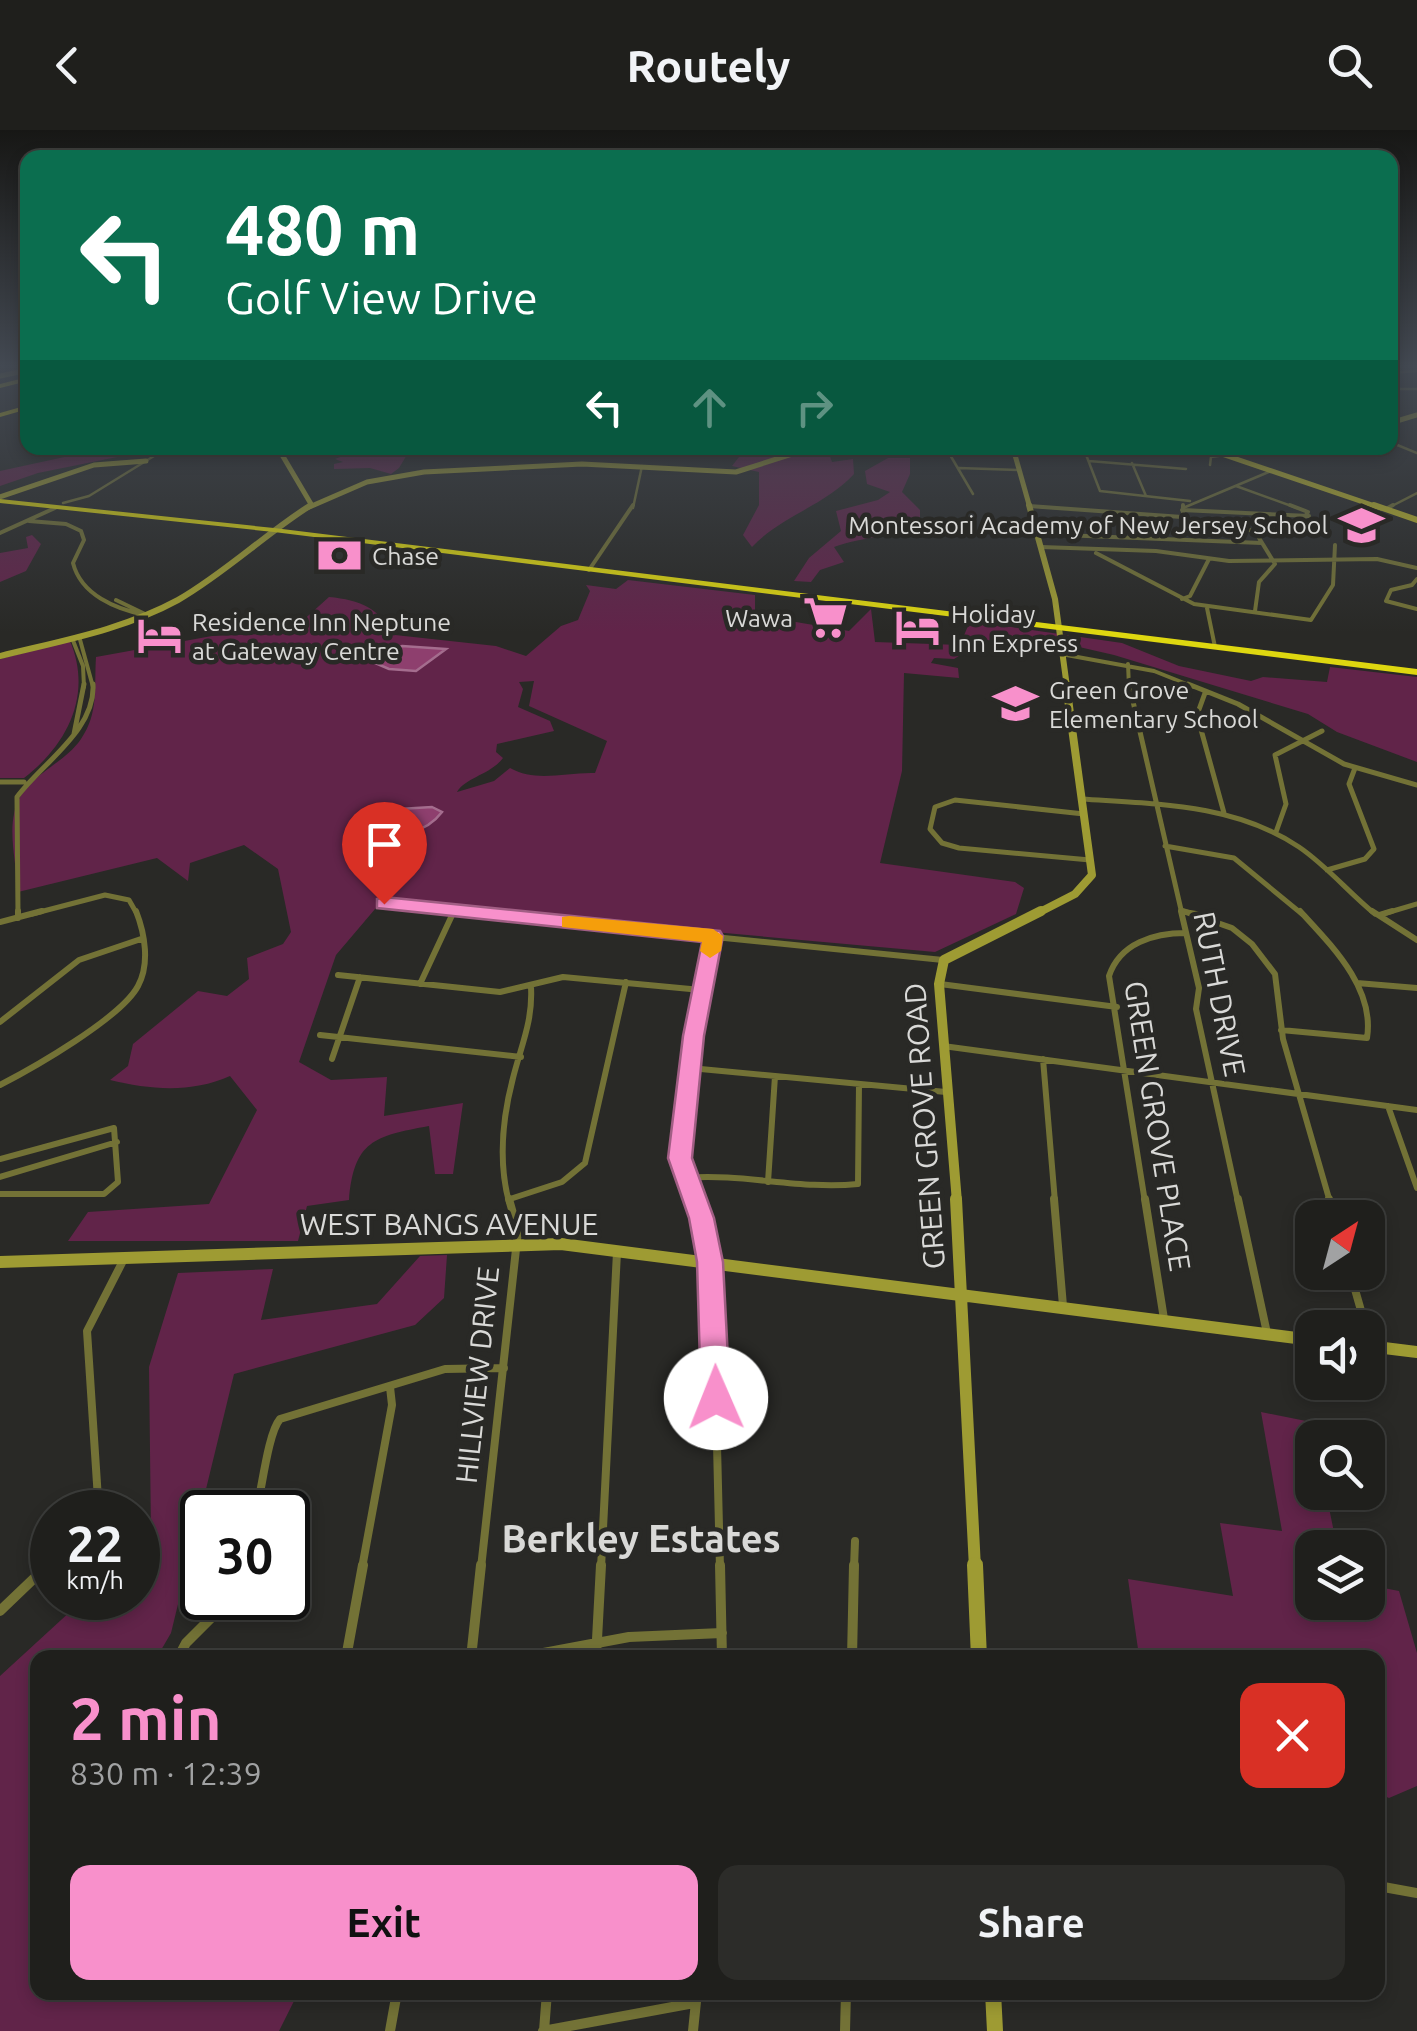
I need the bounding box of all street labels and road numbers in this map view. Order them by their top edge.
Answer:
street label: RUTH DRIVE [1187,909,1253,1079]
street label: GREEN GROVE PLACE [1118,978,1198,1273]
street label: GREEN GROVE ROAD [897,982,951,1270]
street label: WEST BANGS AVENUE [300,1207,598,1241]
street label: HILLVIEW DRIVE [449,1265,505,1485]

